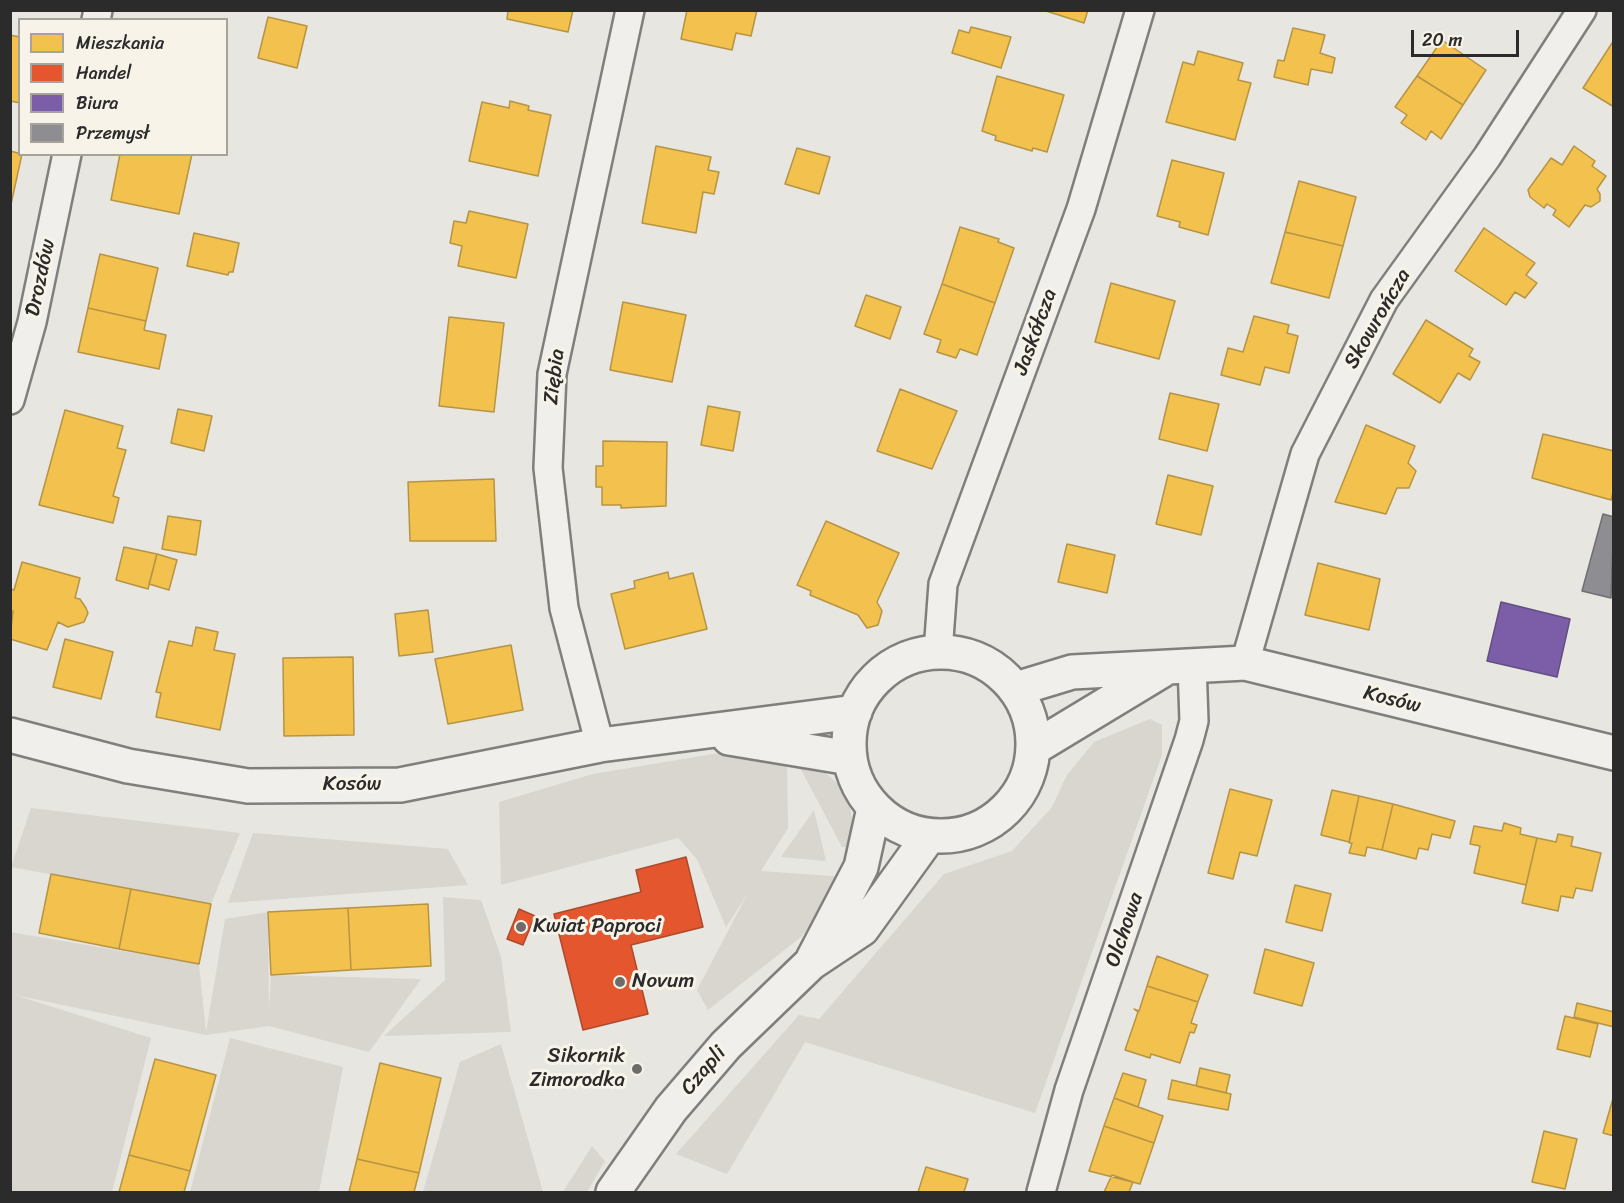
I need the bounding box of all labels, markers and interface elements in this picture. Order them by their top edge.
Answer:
legend [18,18,228,156]
scale bar [1414,18,1522,56]
text: 20 m [1422,24,1462,56]
text: Mieszkania [76,27,164,59]
text: Handel [76,57,131,89]
text: Biura [76,87,118,119]
text: Przemysł [76,117,149,149]
street label: Drozdów [21,237,61,319]
street label: Skowrończa [1339,265,1417,373]
street label: Jaskółcza [1009,286,1063,378]
street label: Ziębia [539,348,571,406]
street label: Kosów [1361,681,1423,719]
street label: Kosów [323,772,381,798]
street label: Olchowa [1101,890,1149,970]
place label: Kwiat Paproci [533,914,661,940]
marker: Kwiat Paproci [514,920,528,934]
place label: Novum [632,969,694,995]
marker: Novum [613,975,627,989]
street label: Czapli [676,1041,732,1101]
place label: Sikornik Zimorodka [529,1044,625,1094]
marker: Sikornik Zimorodka [630,1062,644,1076]

